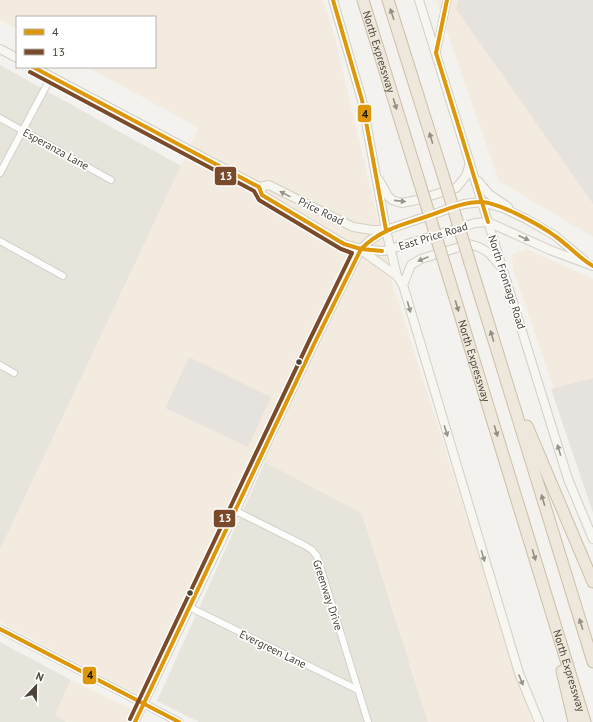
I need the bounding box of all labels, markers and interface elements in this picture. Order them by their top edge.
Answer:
one-way arrow [389,8,395,20]
street label: North Expressway [360,9,398,95]
legend [16,16,156,68]
text: 4 [52,24,59,39]
text: 13 [52,44,65,59]
one-way arrow [392,98,398,110]
line badge: 4 [357,104,372,123]
text: 4 [362,107,369,121]
street label: Esperanza Lane [21,125,92,173]
one-way arrow [428,132,434,144]
line badge: 13 [214,166,237,186]
text: 13 [220,169,232,183]
one-way arrow [280,190,291,197]
street label: Price Road [296,194,346,228]
one-way arrow [393,198,406,205]
street label: East Price Road [397,219,469,253]
street label: North Frontage Road [485,233,529,331]
one-way arrow [518,235,529,241]
one-way arrow [416,256,428,262]
one-way arrow [406,301,412,313]
one-way arrow [454,301,460,313]
street label: North Expressway [455,318,494,404]
one-way arrow [489,330,495,342]
unlabelled marker [294,357,304,367]
one-way arrow [493,425,499,437]
one-way arrow [443,426,449,438]
one-way arrow [556,444,562,456]
one-way arrow [540,494,546,506]
line badge: 13 [213,509,236,528]
text: 13 [219,511,231,525]
one-way arrow [531,549,537,561]
one-way arrow [480,550,486,562]
street label: Greenway Drive [310,558,346,632]
unlabelled marker [185,588,195,598]
one-way arrow [578,618,584,630]
street label: Evergreen Lane [237,627,309,671]
street label: North Expressway [550,628,589,714]
north arrow [16,666,56,706]
line badge: 4 [82,666,97,685]
text: 4 [87,668,94,682]
text: N [34,669,46,685]
one-way arrow [519,675,525,687]

